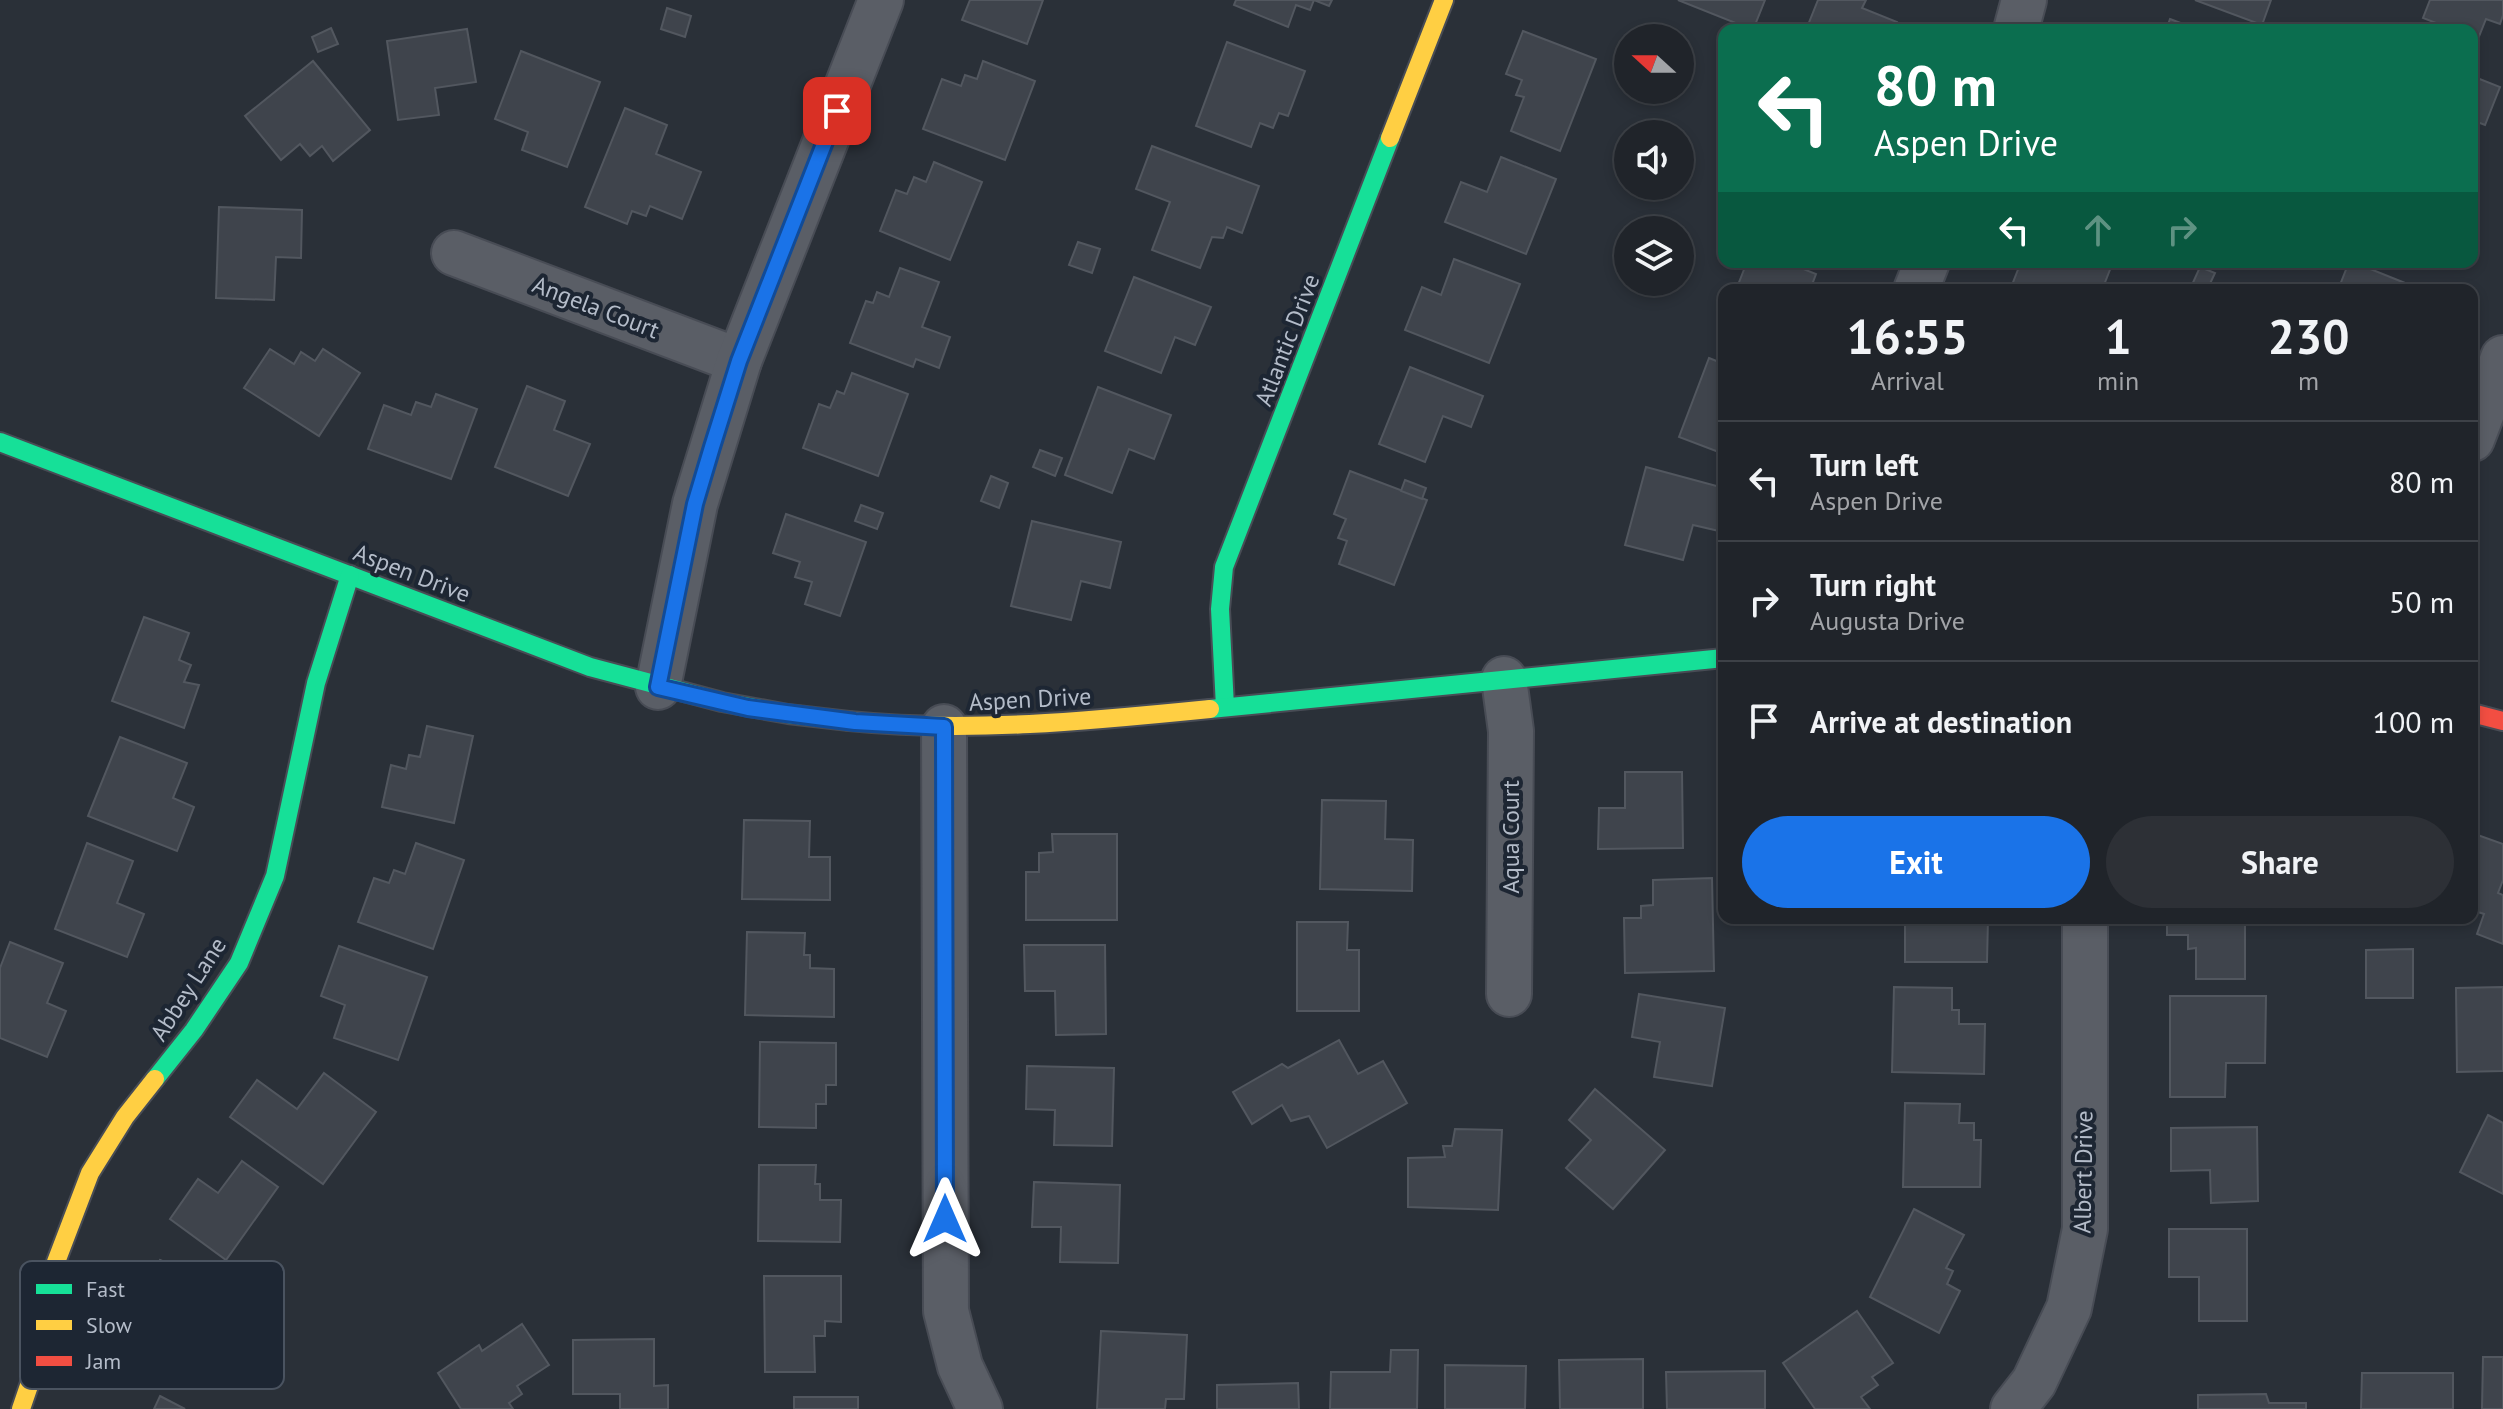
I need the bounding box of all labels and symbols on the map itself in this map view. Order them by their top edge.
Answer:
north arrow [1614,24,1694,104]
pin [803,77,871,145]
street label: Angela Court [528,269,664,345]
street label: Atlantic Drive [1248,270,1326,410]
street label: Aspen Drive [349,537,475,609]
street label: Aspen Drive [968,680,1092,718]
street label: Aqua Court [1495,780,1526,894]
street label: Abbey Lane [143,931,233,1047]
street label: Albert Drive [2066,1110,2100,1234]
position arrow [903,1177,987,1261]
legend [20,1261,284,1389]
text: Fast [86,1275,126,1303]
text: Slow [86,1311,132,1339]
text: Jam [85,1347,121,1375]

